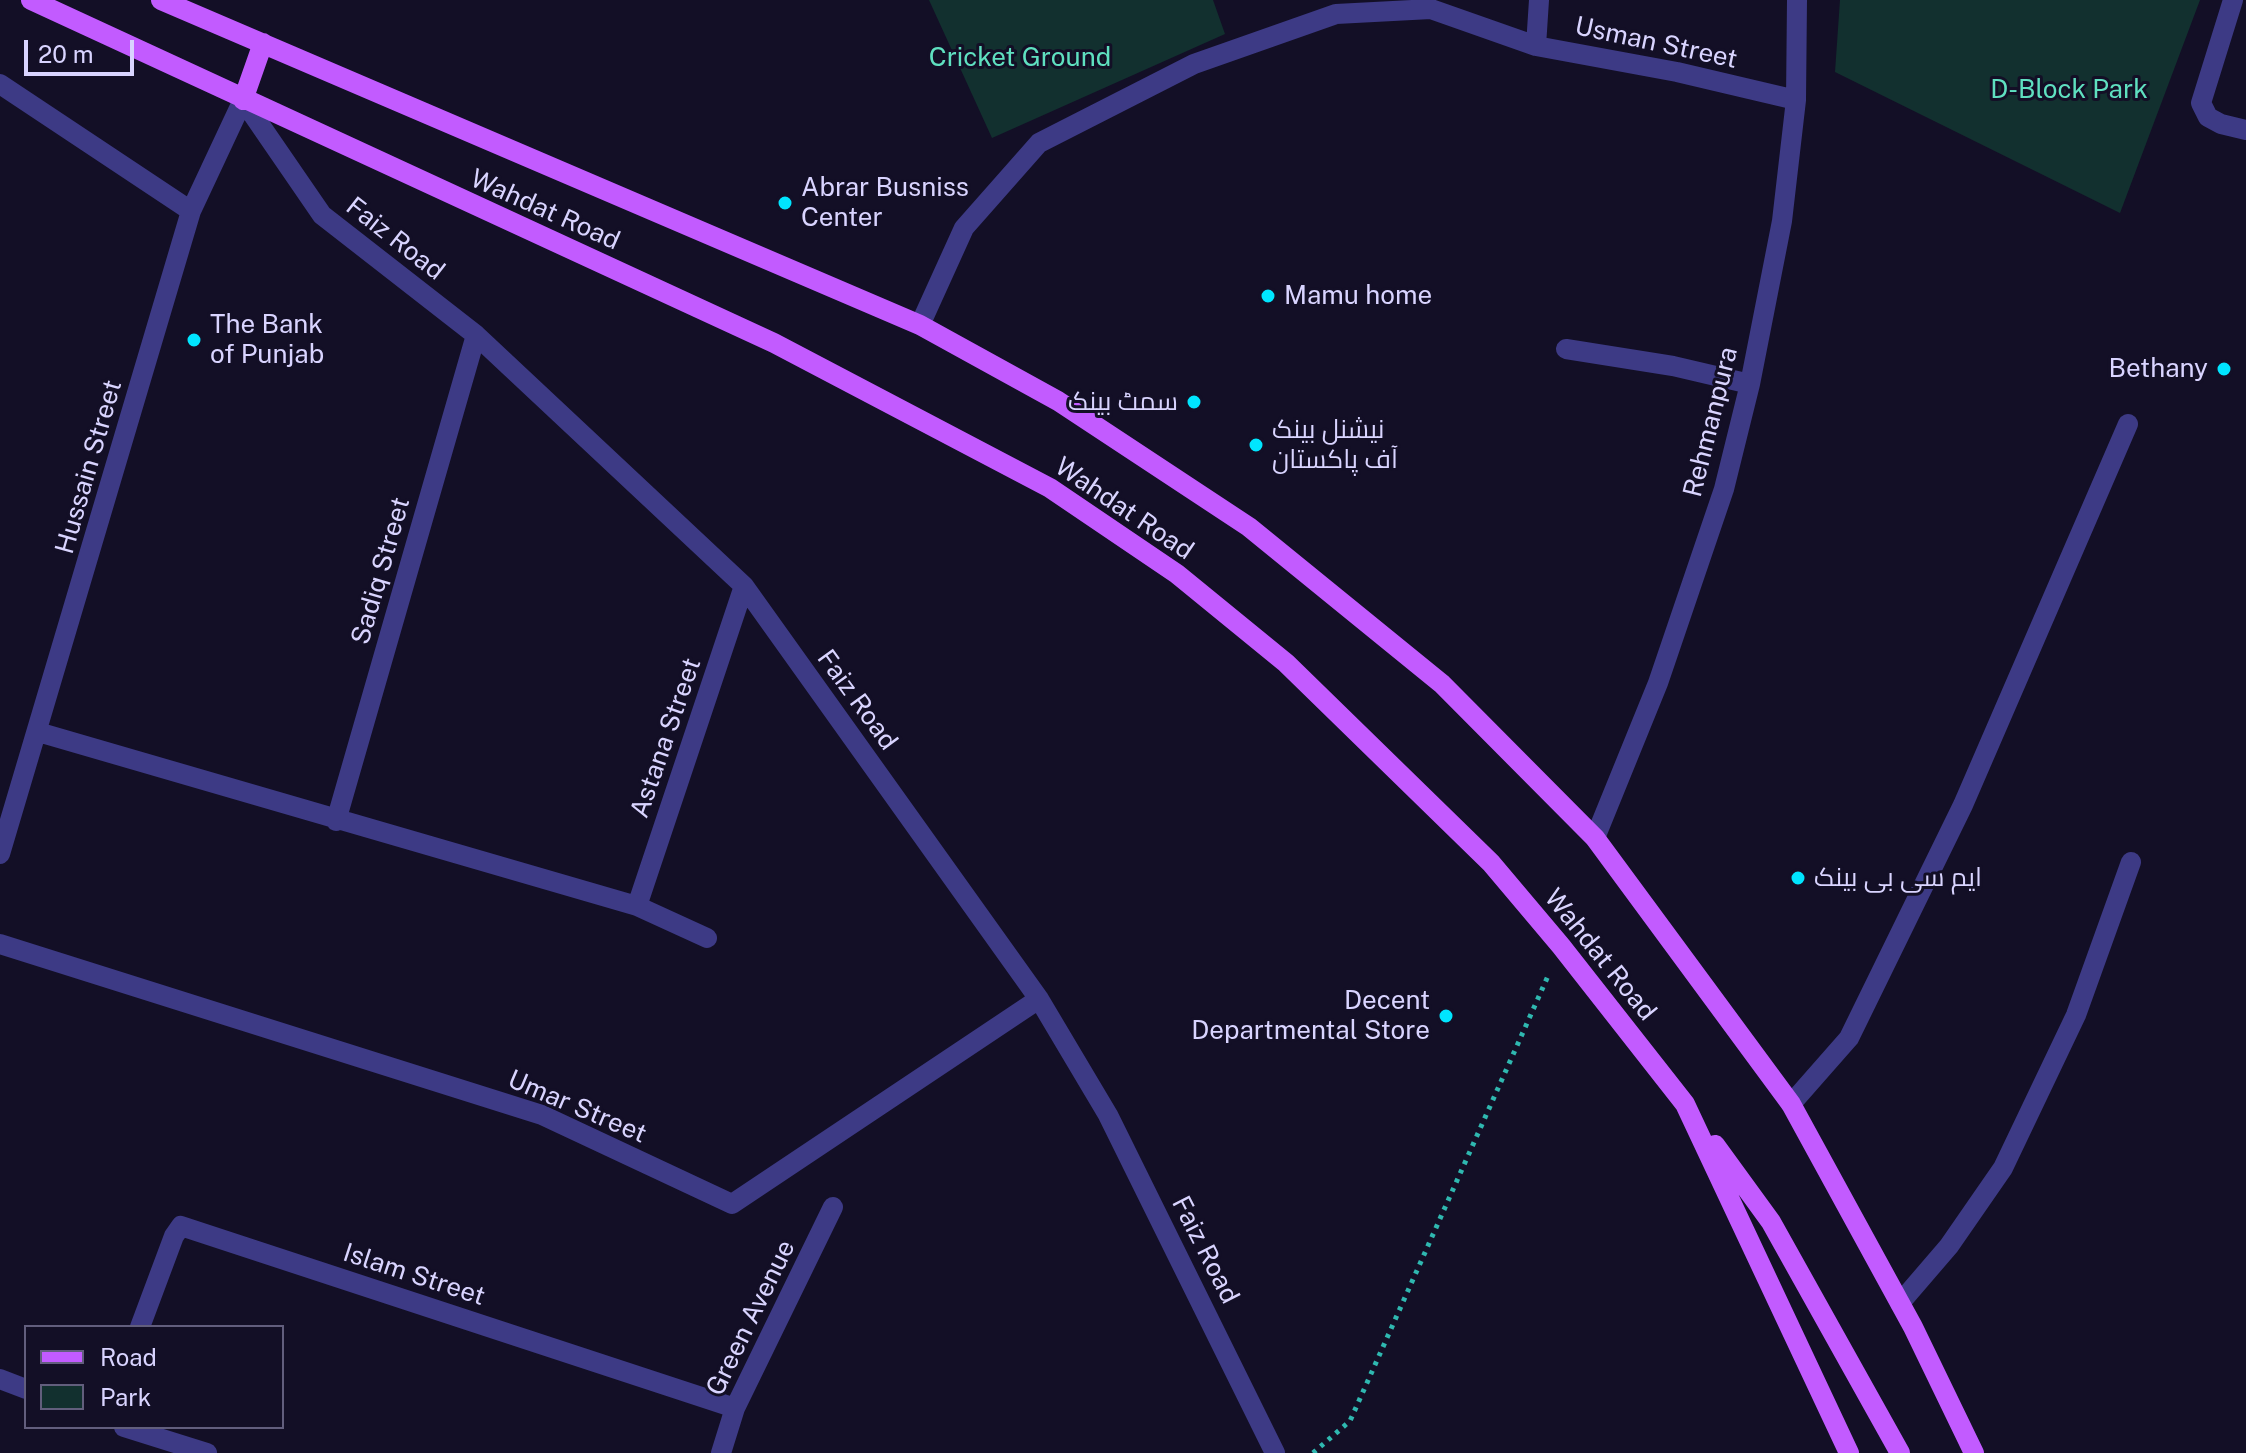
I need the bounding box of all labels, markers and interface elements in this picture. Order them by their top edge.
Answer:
street label: Usman Street [1572,11,1740,75]
scale bar [28,24,138,74]
text: 20 m [38,40,94,68]
park label: Cricket Ground [929,42,1111,74]
park label: D-Block Park [1990,74,2148,106]
street label: Wahdat Road [465,163,625,257]
place label: Abrar Busniss Center [801,172,969,234]
street label: Faiz Road [340,191,450,287]
marker: Abrar Busniss Center [776,194,794,212]
place label: Mamu home [1284,280,1432,312]
marker: Mamu home [1259,287,1277,305]
place label: The Bank of Punjab [210,309,324,370]
marker: The Bank of Punjab [185,331,203,349]
street label: Rehmanpura [1677,344,1745,500]
place label: Bethany [2108,353,2208,385]
marker: Bethany [2215,360,2233,378]
street label: Hussain Street [49,376,129,558]
place label: سمٹ بینک [1068,386,1178,418]
marker: سمٹ بینک [1185,393,1203,411]
place label: نیشنل بینک آف پاکستان [1272,414,1398,476]
marker: نیشنل بینک آف پاکستان [1247,436,1265,454]
street label: Wahdat Road [1049,451,1199,567]
street label: Sadiq Street [345,494,417,648]
street label: Faiz Road [810,644,904,756]
street label: Astana Street [624,654,708,822]
place label: ایم سی بی بینک [1814,862,1982,894]
marker: ایم سی بی بینک [1789,869,1807,887]
street label: Wahdat Road [1537,883,1663,1027]
place label: Decent Departmental Store [1191,985,1430,1046]
marker: Decent Departmental Store [1437,1007,1455,1025]
street label: Umar Street [503,1064,651,1150]
street label: Faiz Road [1165,1191,1245,1309]
street label: Green Avenue [700,1235,802,1401]
street label: Islam Street [339,1237,489,1313]
legend [24,1325,284,1429]
text: Road [100,1343,157,1371]
text: Park [100,1383,151,1411]

